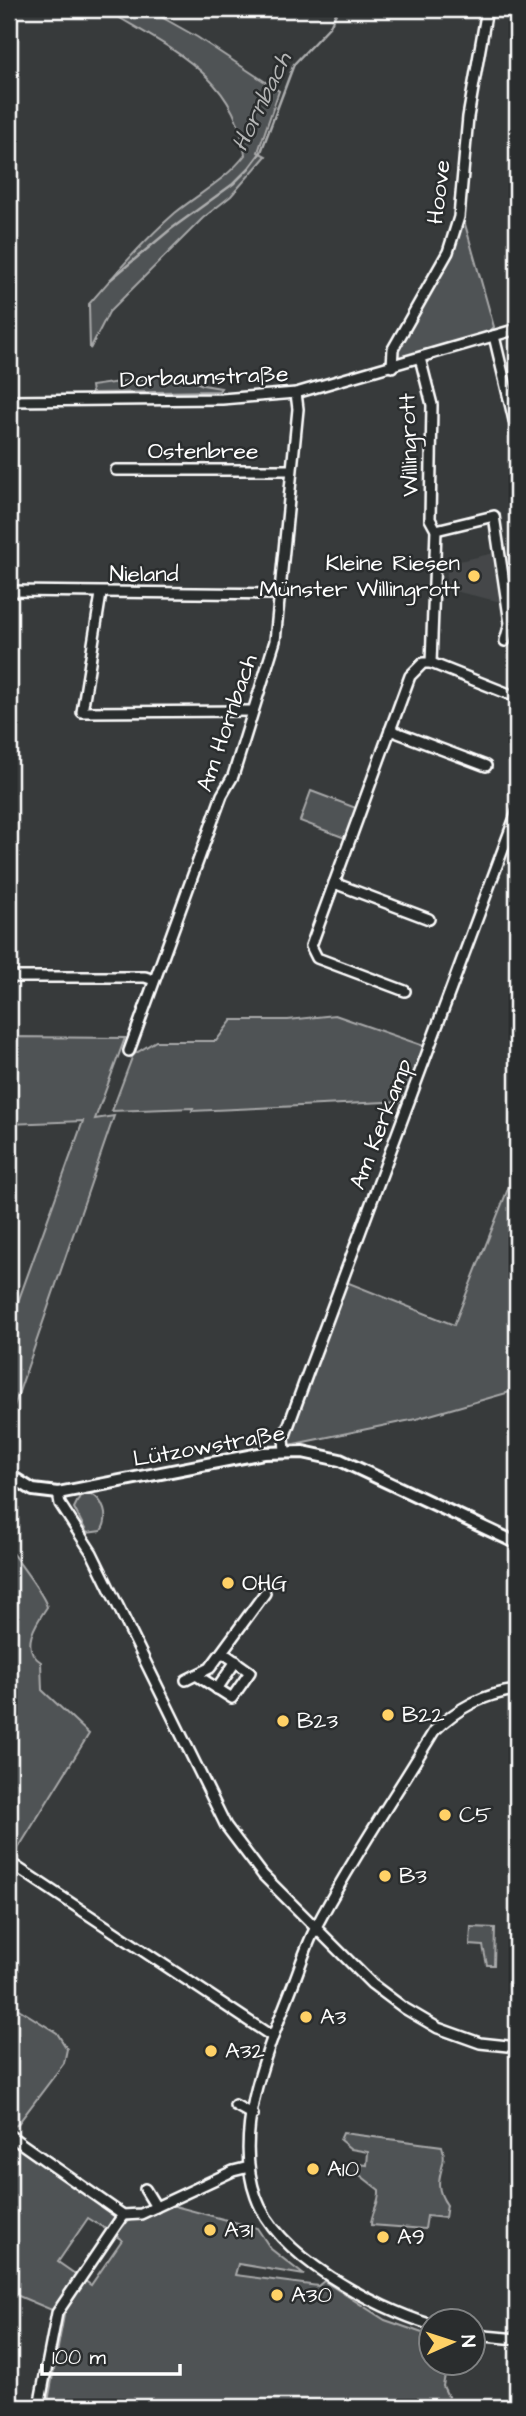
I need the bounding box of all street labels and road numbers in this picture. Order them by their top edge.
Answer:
street label: Hoove [419,158,459,226]
street label: Dorbaumstraße [119,358,289,396]
street label: Willingrott [391,392,428,497]
street label: Ostenbree [148,435,258,467]
street label: Nieland [110,558,179,590]
street label: Am Hornbach [189,649,266,796]
street label: Am Kerkamp [341,1054,421,1194]
street label: Lützowstraße [130,1417,288,1475]

